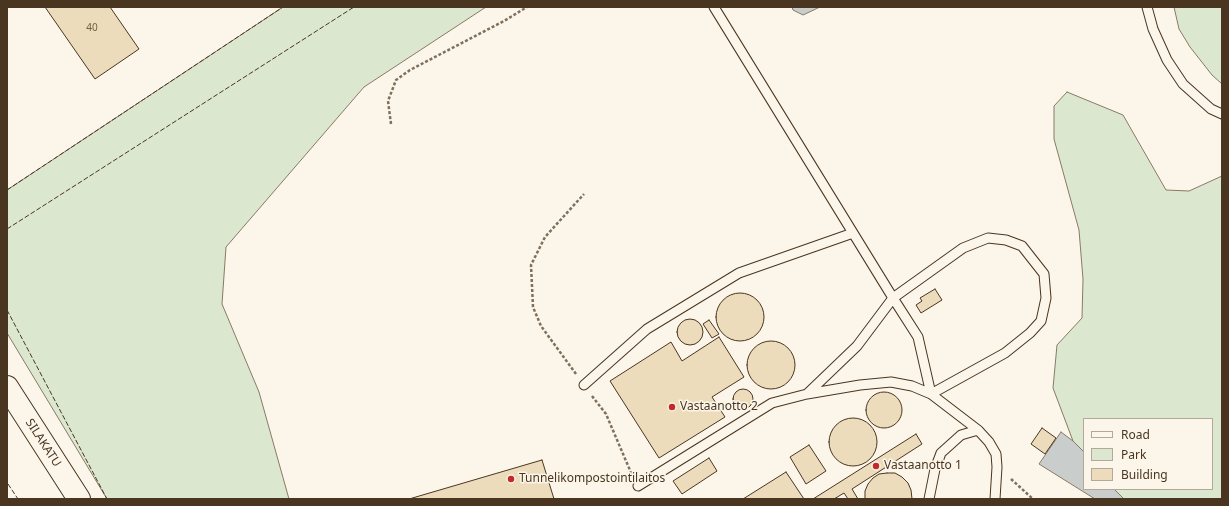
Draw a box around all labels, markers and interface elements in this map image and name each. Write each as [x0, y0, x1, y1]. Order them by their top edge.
house number: 40 [86, 22, 98, 34]
place label: Vastaanotto 2 [680, 400, 758, 414]
marker: Vastaanotto 2 [667, 402, 677, 412]
street label: SILAKATU [22, 416, 64, 470]
legend [1083, 418, 1213, 490]
text: Road [1121, 426, 1150, 443]
text: Park [1121, 446, 1146, 463]
place label: Vastaanotto 1 [884, 459, 962, 473]
marker: Vastaanotto 1 [871, 461, 881, 471]
text: Building [1121, 466, 1168, 483]
place label: Tunnelikompostointilaitos [519, 472, 665, 486]
marker: Tunnelikompostointilaitos [506, 474, 516, 484]

